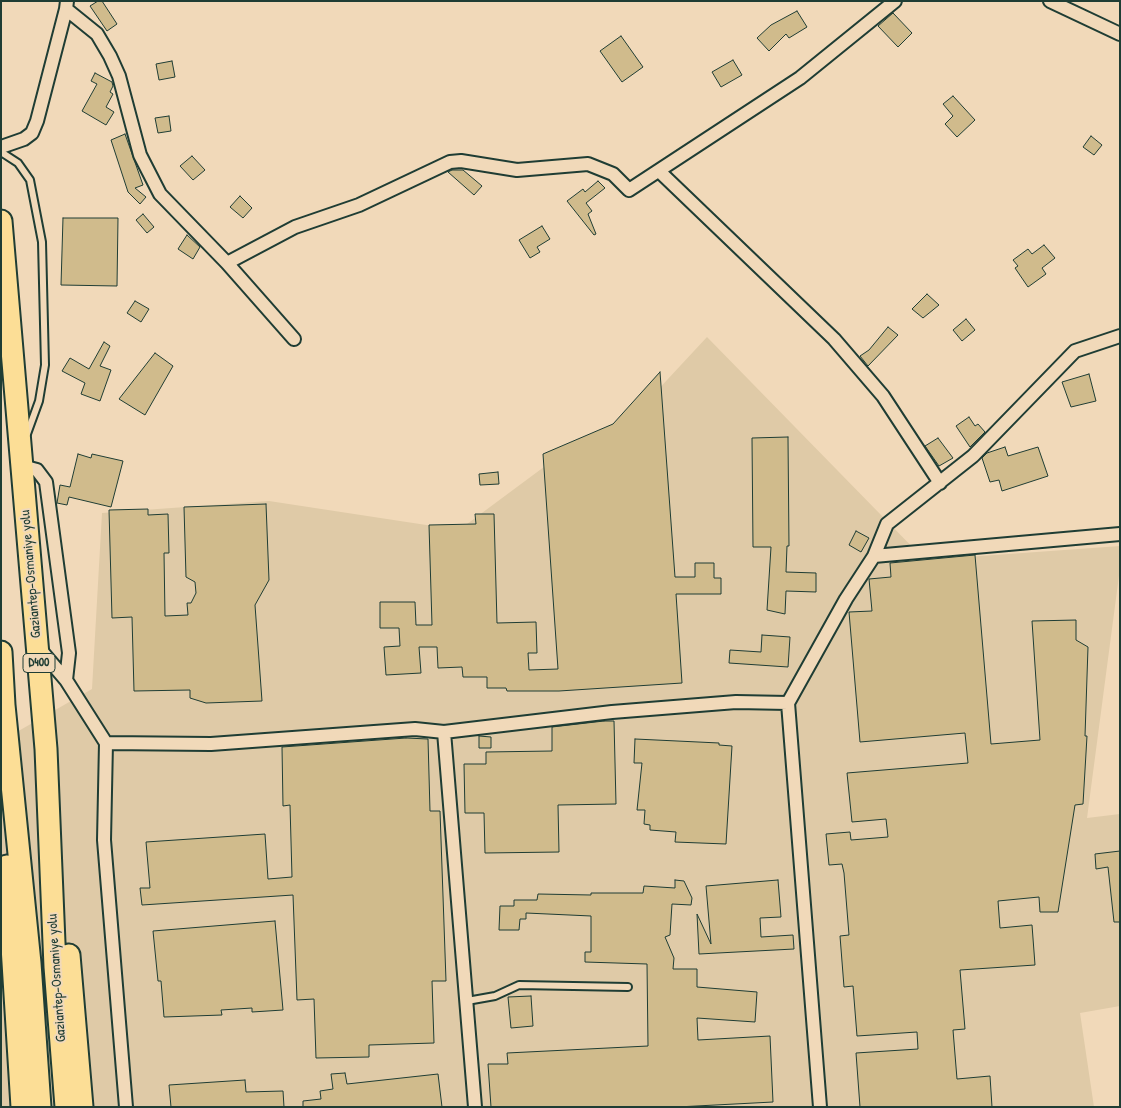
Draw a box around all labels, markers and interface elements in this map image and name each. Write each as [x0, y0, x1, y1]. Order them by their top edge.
street label: Gaziantep-Osmaniye yolu [17, 509, 45, 639]
road number: D400 [23, 654, 55, 672]
street label: Gaziantep-Osmaniye yolu [44, 913, 70, 1043]

